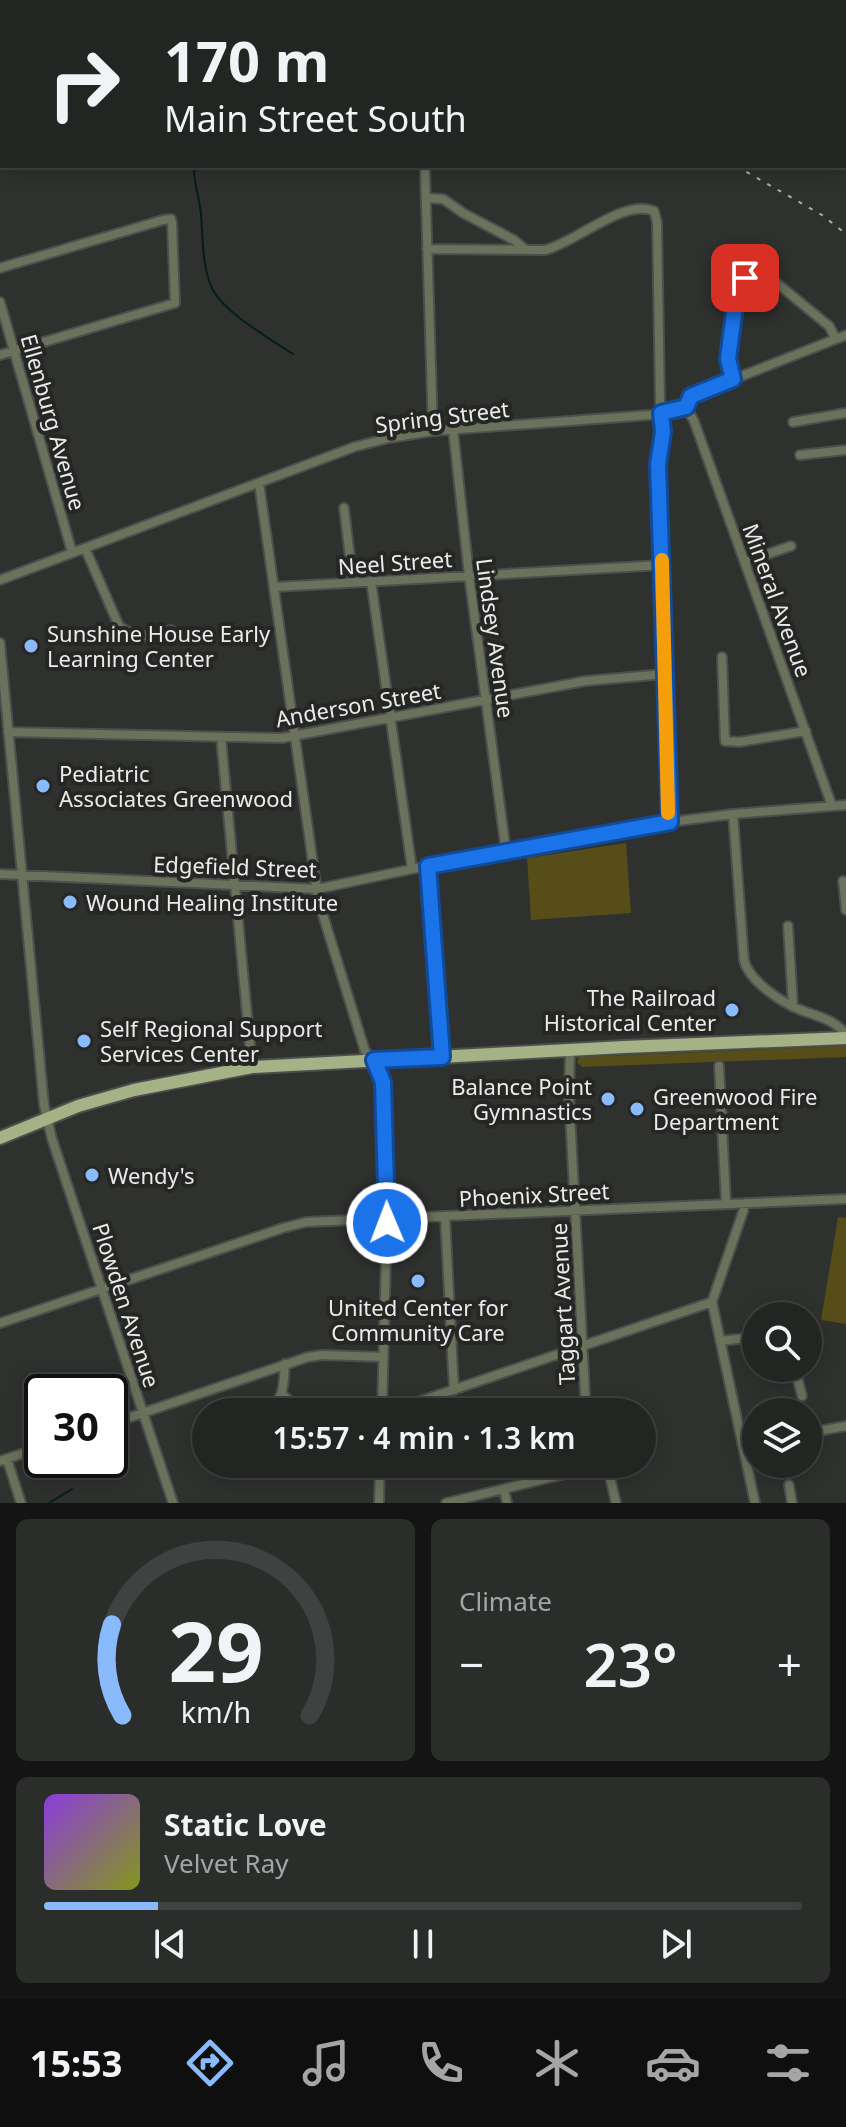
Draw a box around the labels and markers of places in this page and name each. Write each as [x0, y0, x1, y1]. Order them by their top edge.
pin [711, 244, 779, 312]
place label: Sunshine House Early Learning Center [47, 618, 271, 673]
marker: Sunshine House Early Learning Center [22, 637, 40, 655]
place label: Pediatric Associates Greenwood [59, 758, 293, 813]
marker: Pediatric Associates Greenwood [34, 777, 52, 795]
place label: Wound Healing Institute [86, 887, 338, 917]
marker: Wound Healing Institute [61, 893, 79, 911]
place label: The Railroad Historical Center [544, 982, 716, 1037]
marker: The Railroad Historical Center [723, 1001, 741, 1019]
place label: Self Regional Support Services Center [100, 1013, 323, 1068]
marker: Self Regional Support Services Center [75, 1032, 93, 1050]
place label: Balance Point Gymnastics [451, 1071, 592, 1126]
place label: Greenwood Fire Department [653, 1081, 817, 1136]
marker: Balance Point Gymnastics [599, 1090, 617, 1108]
marker: Greenwood Fire Department [628, 1100, 646, 1118]
place label: Wendy's [108, 1160, 194, 1190]
marker: Wendy's [83, 1166, 101, 1184]
marker: United Center for Community Care [409, 1272, 427, 1290]
place label: United Center for Community Care [328, 1292, 508, 1347]

